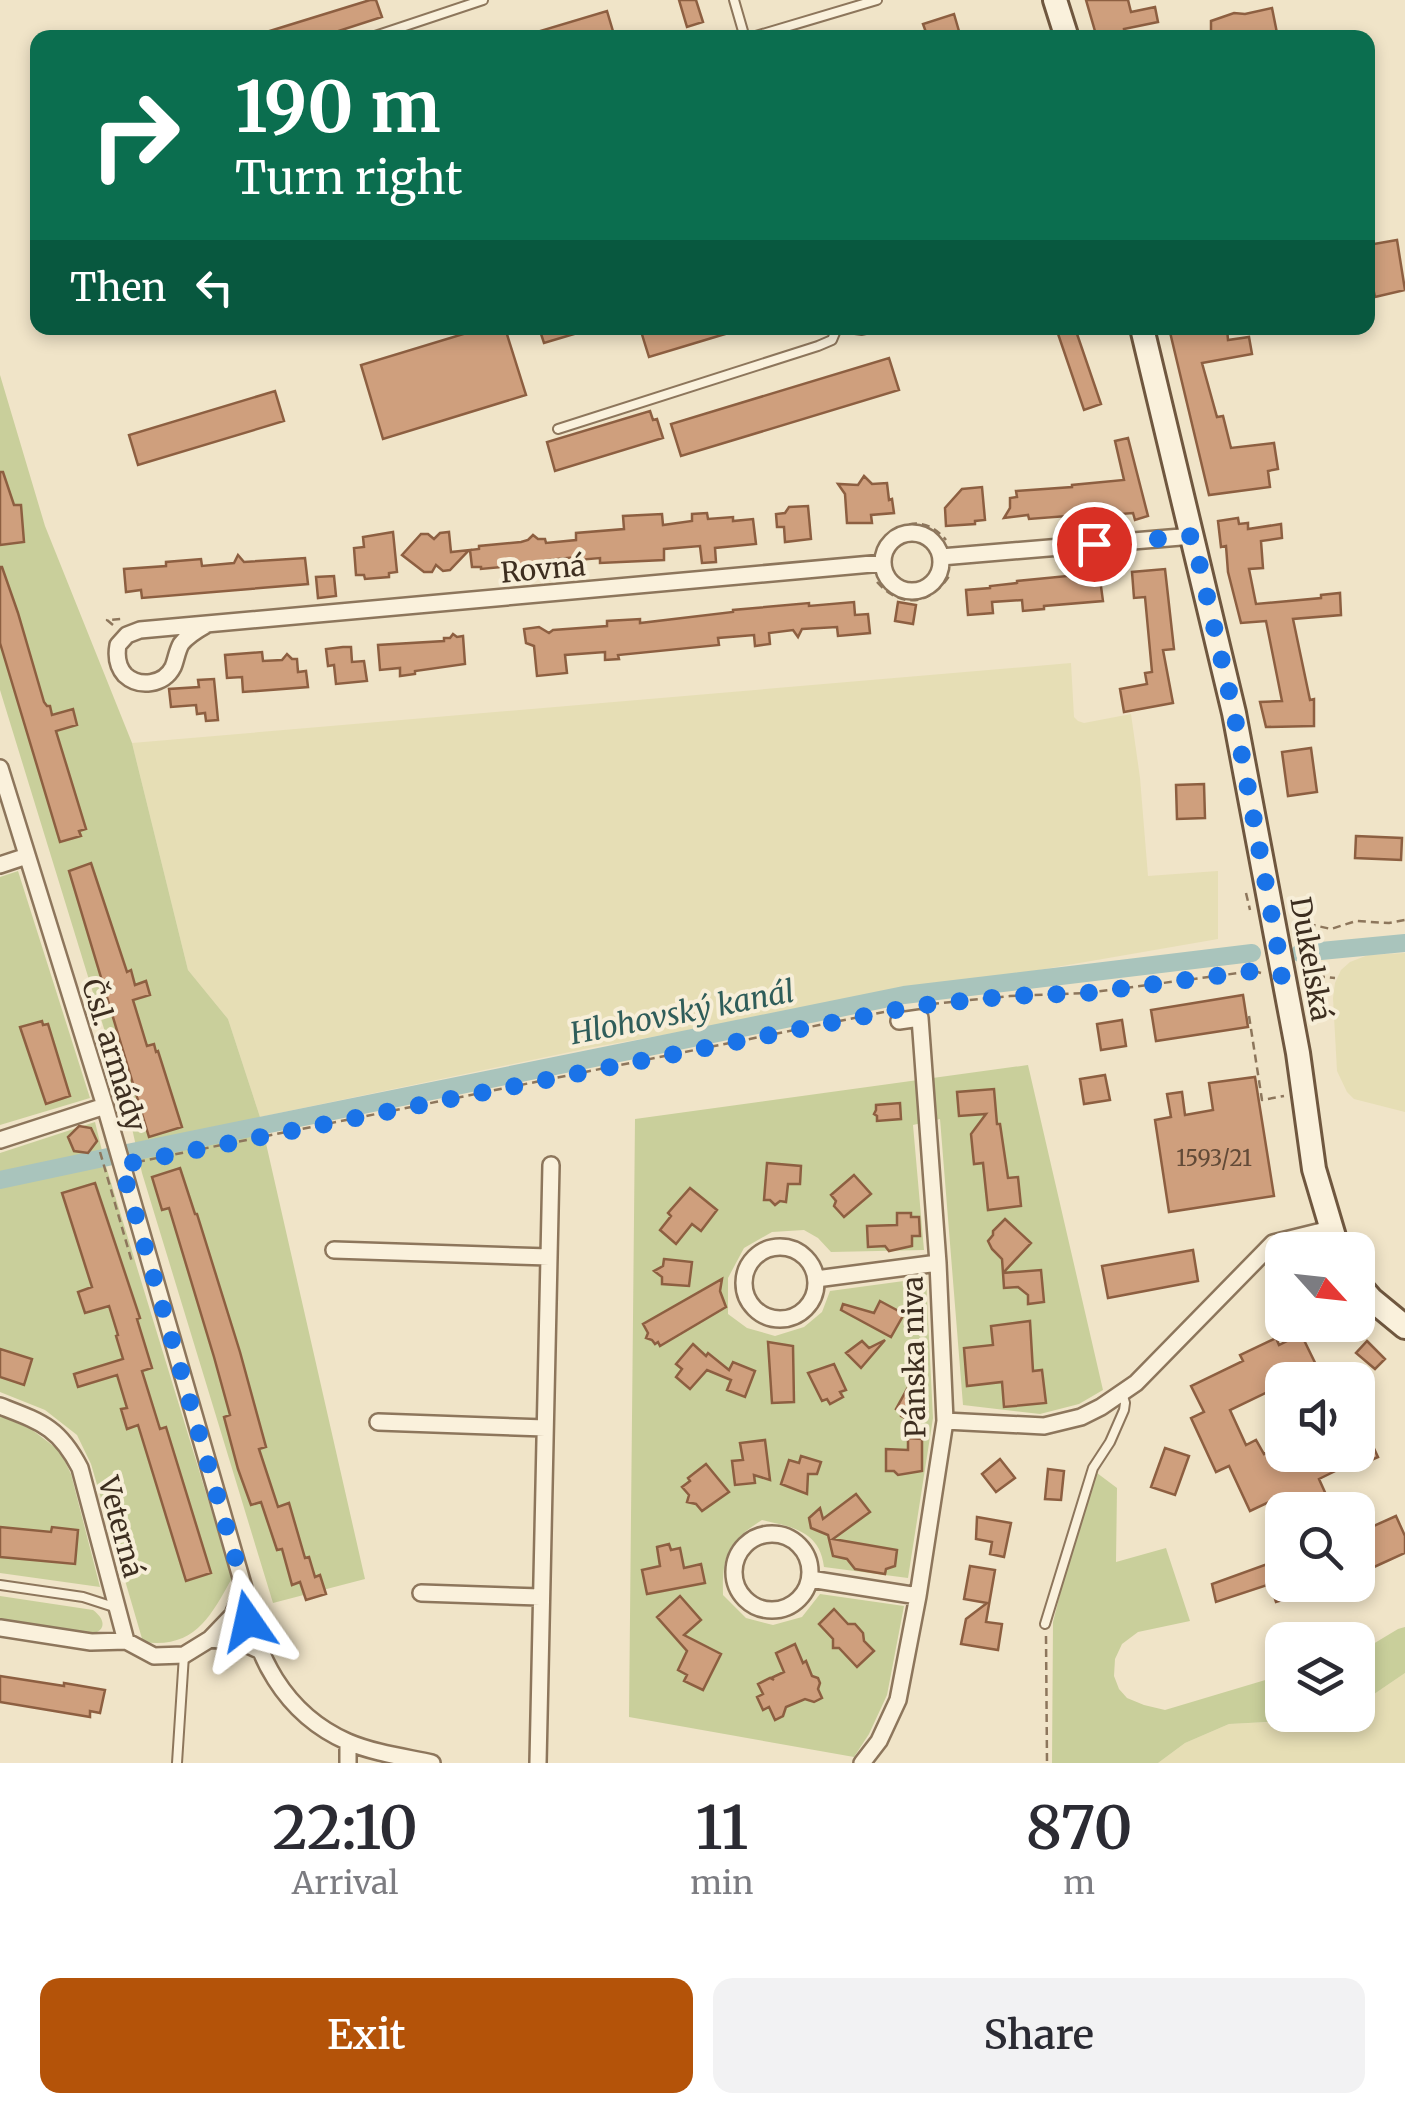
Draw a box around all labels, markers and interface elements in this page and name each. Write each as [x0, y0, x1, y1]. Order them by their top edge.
text: 190 m [235, 63, 441, 151]
icon: right [70, 70, 200, 200]
text: Turn right [235, 150, 463, 206]
icon: left [187, 260, 242, 315]
text: Then [70, 264, 167, 311]
pin [1052, 502, 1137, 587]
icon: arrive [1067, 517, 1122, 572]
street label: Rovná [499, 547, 587, 591]
street label: Dukelská [1282, 894, 1340, 1024]
water label: Hlohovský kanál [566, 972, 797, 1053]
street label: Čsl. armády [74, 975, 154, 1136]
house number: 1593/21 [1176, 1144, 1252, 1172]
north arrow [1265, 1232, 1375, 1342]
map controls [1265, 1232, 1375, 1732]
street label: Pánska niva [895, 1276, 933, 1438]
button: sound [1265, 1362, 1375, 1472]
street label: Veterná [90, 1472, 152, 1581]
button: search [1265, 1492, 1375, 1602]
position arrow [196, 1569, 300, 1673]
button: layers [1265, 1622, 1375, 1732]
text: 22:10 [272, 1790, 418, 1865]
text: 11 [695, 1790, 748, 1865]
text: 870 [1026, 1790, 1133, 1865]
text: Arrival [292, 1863, 399, 1903]
text: min [690, 1863, 754, 1903]
text: m [1063, 1863, 1095, 1903]
button: Exit [40, 1978, 693, 2093]
button: Share [713, 1978, 1365, 2093]

